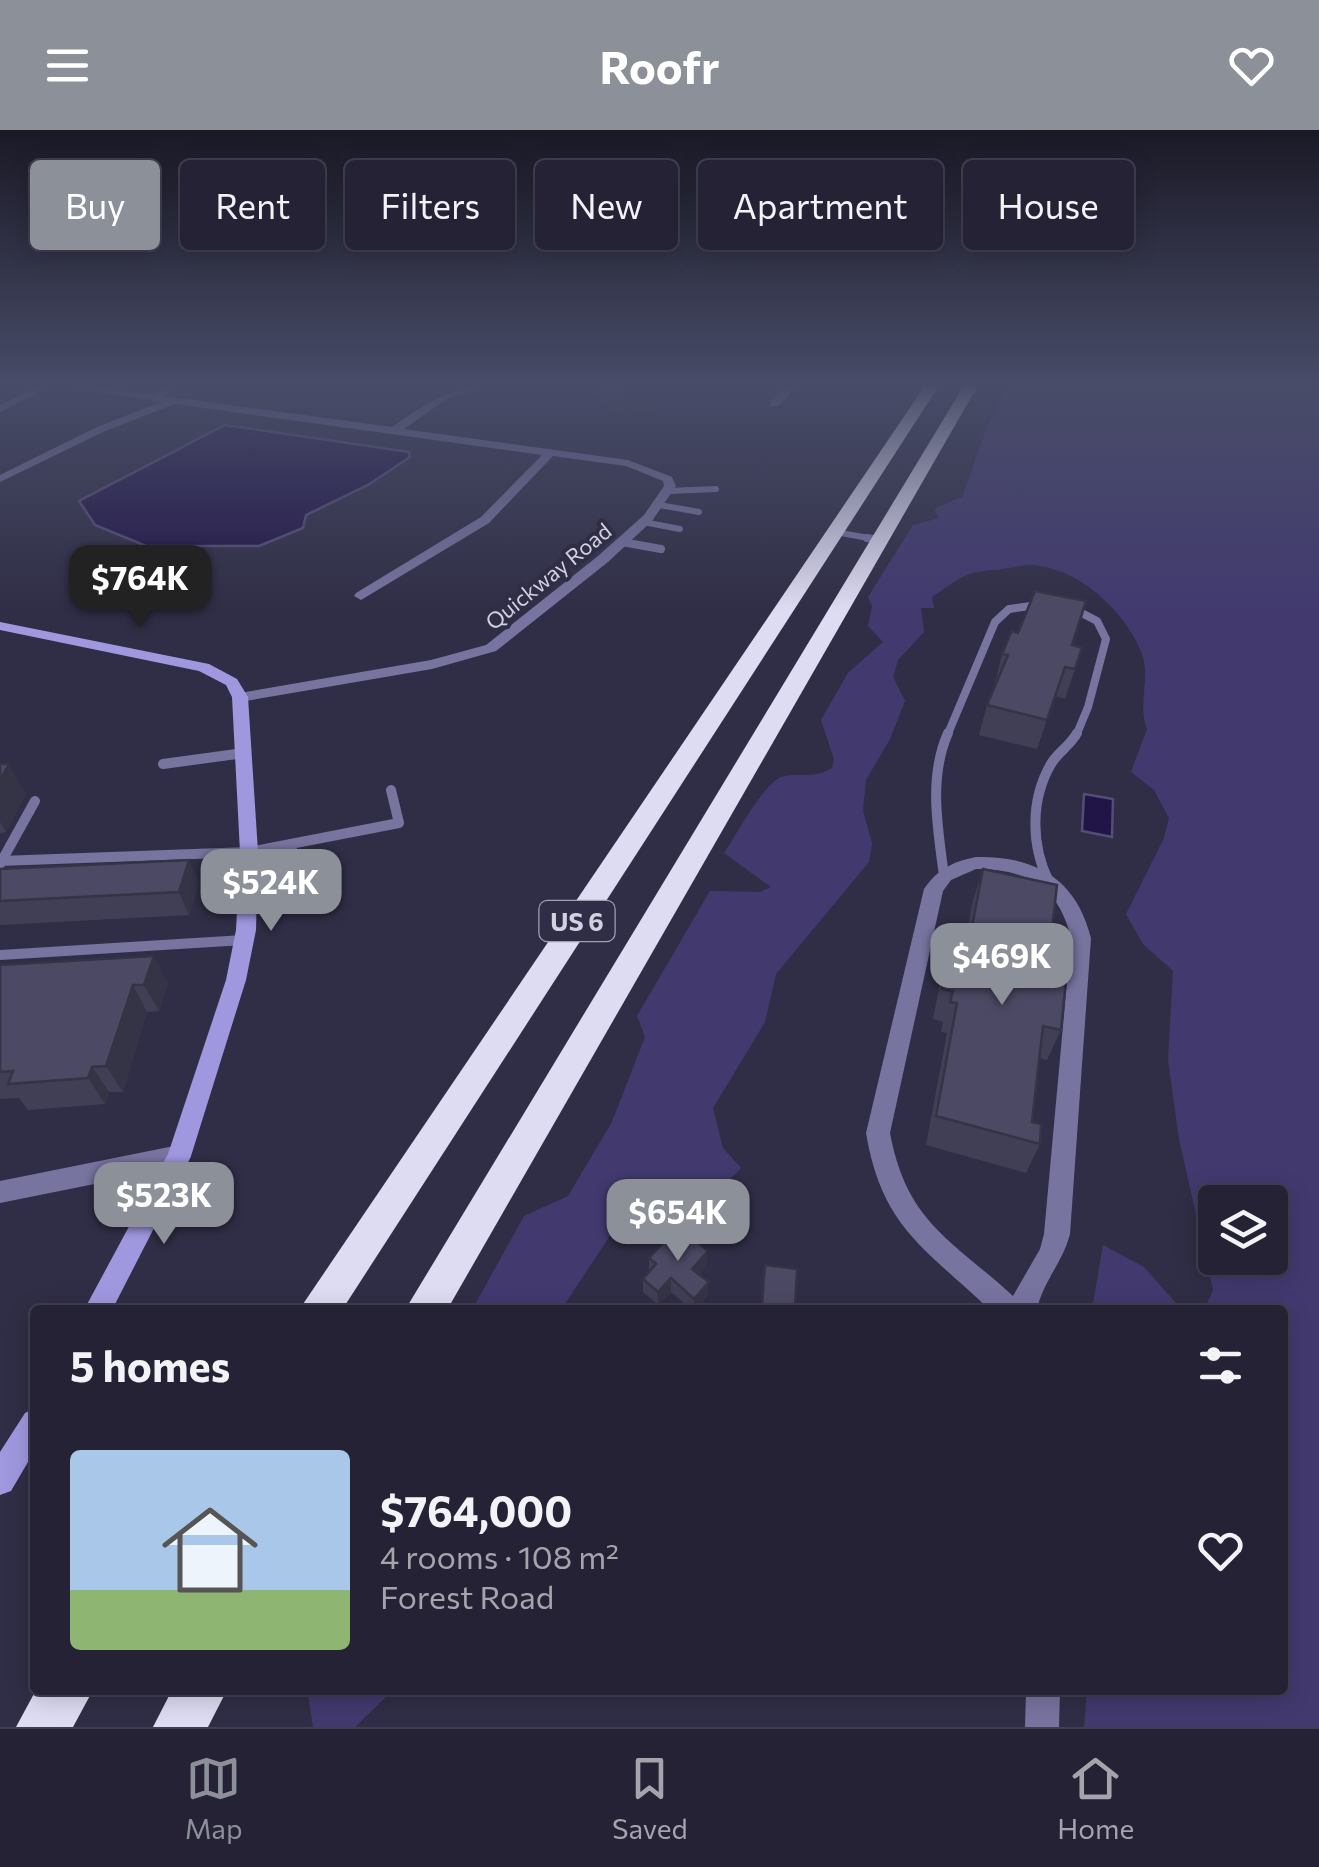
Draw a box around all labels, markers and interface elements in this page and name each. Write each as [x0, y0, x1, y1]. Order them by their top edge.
icon: menu [40, 38, 95, 93]
text: Roofr [599, 38, 720, 93]
icon: heart [1224, 38, 1279, 93]
chip: Buy [30, 160, 160, 250]
chip: Rent [180, 160, 325, 250]
chip: Filters [345, 160, 515, 250]
chip: New [535, 160, 678, 250]
chip: Apartment [698, 160, 943, 250]
chip: House [963, 160, 1134, 250]
street label: Quickway Road [480, 517, 616, 635]
pin: $764K [70, 545, 210, 630]
text: $764K [91, 557, 189, 597]
pin: $524K [201, 849, 341, 934]
text: $524K [223, 861, 319, 901]
road number: US 6 [540, 901, 614, 941]
pin: $469K [932, 923, 1072, 1008]
text: $469K [952, 935, 1052, 975]
pin: $523K [94, 1162, 234, 1247]
text: $523K [116, 1174, 212, 1214]
pin: $654K [608, 1179, 748, 1264]
map controls [1198, 1185, 1288, 1275]
button: layers [1198, 1185, 1288, 1275]
text: $654K [629, 1191, 727, 1231]
icon: filters [1193, 1338, 1248, 1393]
text: 5 homes [70, 1339, 230, 1391]
text: $764,000 [380, 1484, 572, 1536]
icon: home [150, 1490, 270, 1610]
icon: heart [1193, 1523, 1248, 1578]
text: 4 rooms · 108 m² [380, 1536, 619, 1576]
text: Forest Road [380, 1576, 554, 1616]
tab: Map [185, 1751, 243, 1845]
tab: Saved [612, 1751, 688, 1845]
tab: Home [1057, 1751, 1134, 1845]

